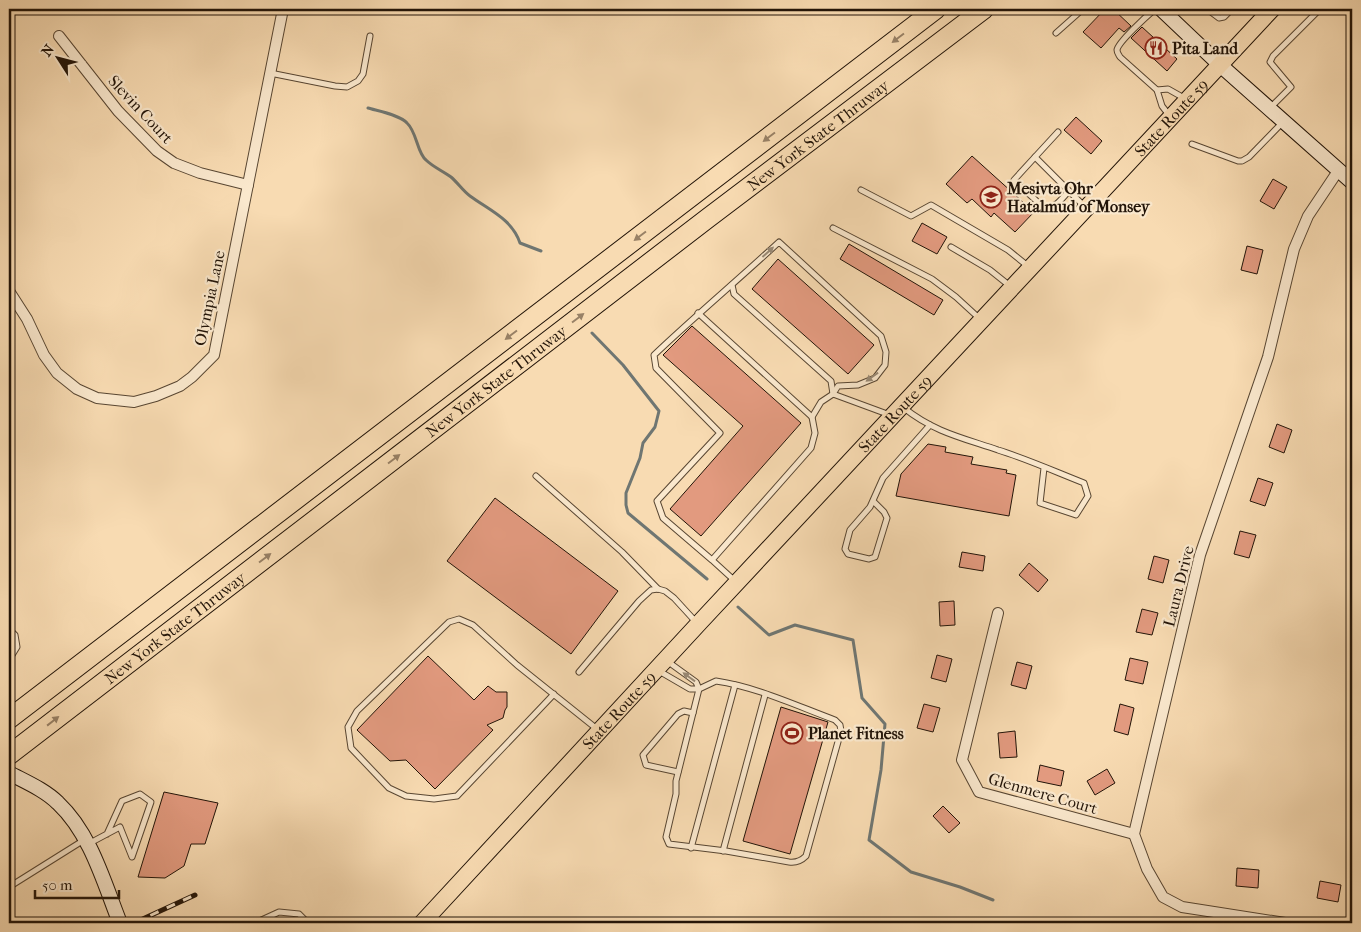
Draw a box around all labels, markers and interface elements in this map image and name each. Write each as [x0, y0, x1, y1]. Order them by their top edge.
north arrow [32, 32, 82, 82]
one-way arrow [892, 33, 905, 44]
restaurant icon: Pita Land [1144, 36, 1168, 60]
place label: Pita Land [1172, 39, 1239, 58]
text: N [38, 41, 58, 60]
street label: Slevin Court [104, 71, 177, 148]
street label: New York State Thruway [743, 75, 893, 195]
street label: State Route 59 [1130, 75, 1212, 160]
one-way arrow [763, 132, 776, 143]
place label: Mesivta Ohr Hatalmud of Monsey [1006, 179, 1151, 217]
school or university icon: Mesivta Ohr Hatalmud of Monsey [979, 185, 1003, 209]
one-way arrow [633, 231, 647, 241]
one-way arrow [761, 246, 773, 258]
street label: Olympia Lane [190, 249, 229, 347]
one-way arrow [571, 313, 585, 323]
street label: New York State Thruway [422, 321, 571, 441]
one-way arrow [505, 329, 518, 340]
street label: State Route 59 [854, 371, 936, 457]
one-way arrow [866, 372, 879, 382]
one-way arrow [387, 454, 400, 465]
street label: Laura Drive [1159, 544, 1198, 629]
one-way arrow [258, 553, 271, 563]
street label: New York State Thruway [101, 568, 250, 688]
street label: State Route 59 [579, 667, 660, 753]
one-way arrow [682, 672, 696, 682]
one-way arrow [46, 716, 59, 727]
sports icon: Planet Fitness [780, 721, 804, 745]
place label: Planet Fitness [808, 724, 904, 743]
street label: Glenmere Court [986, 769, 1100, 818]
scale bar [35, 867, 119, 899]
text: 50 m [42, 876, 73, 894]

